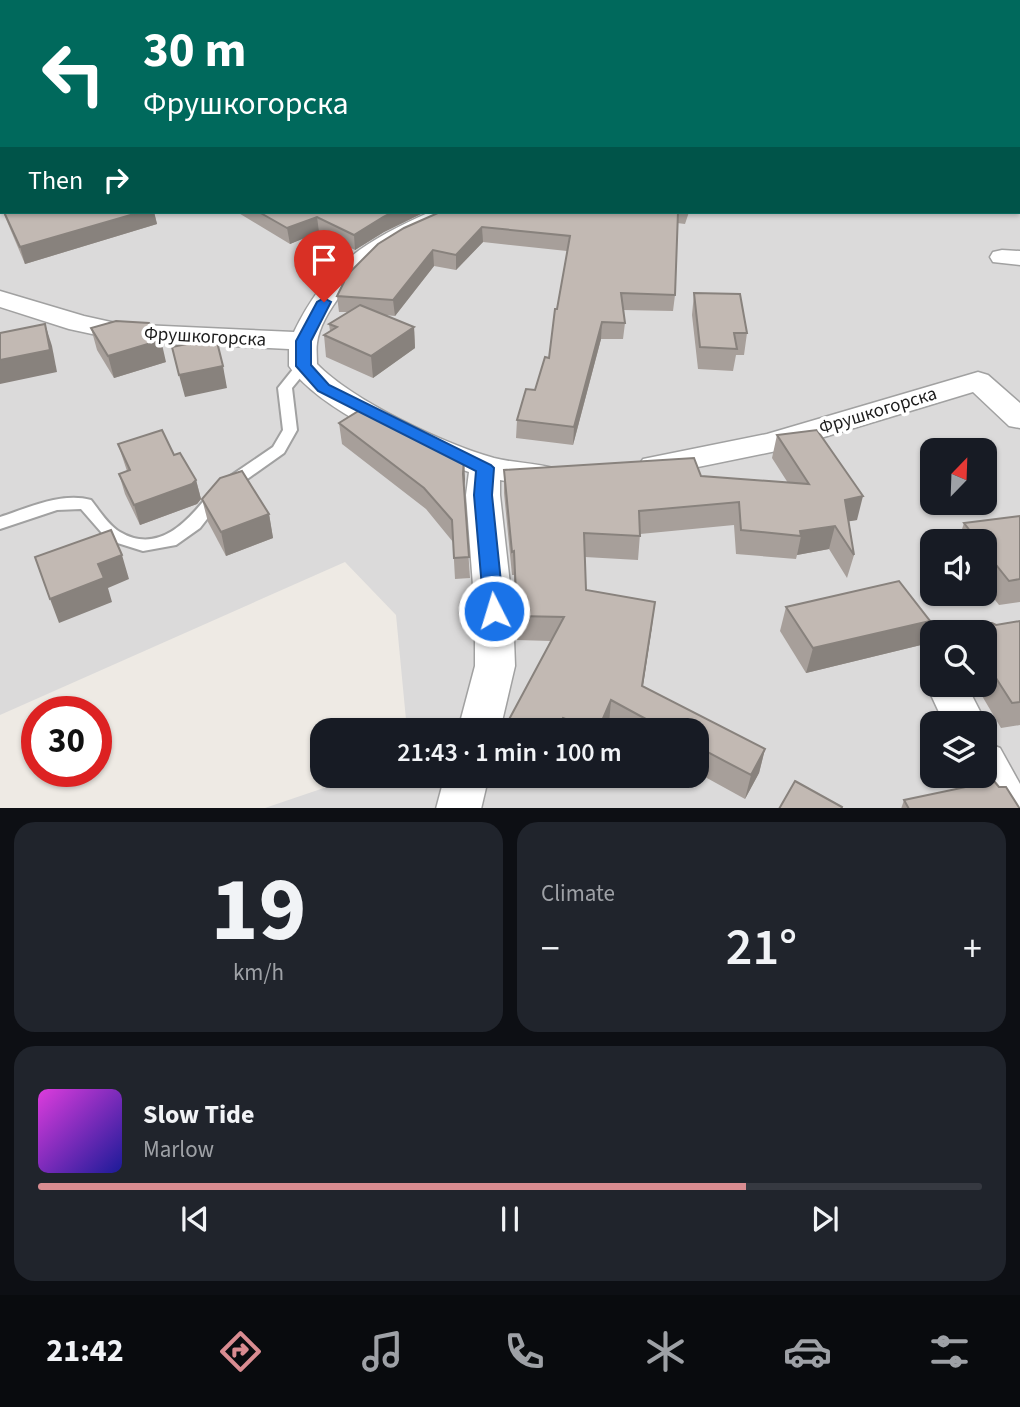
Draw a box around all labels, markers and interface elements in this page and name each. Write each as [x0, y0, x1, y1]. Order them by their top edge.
text: 30 m [143, 16, 247, 86]
icon: left [28, 28, 119, 119]
text: Фрушкогорска [143, 81, 349, 127]
icon: right [97, 161, 135, 199]
text: Then [28, 162, 83, 199]
pin [294, 230, 354, 302]
icon: arrive [305, 241, 343, 279]
street label: Фрушкогорска [143, 320, 267, 354]
street label: Фрушкогорска [816, 380, 940, 442]
north arrow [920, 438, 998, 514]
map controls [920, 438, 997, 788]
button: sound [920, 529, 997, 606]
position arrow [457, 574, 531, 648]
button: search [920, 620, 997, 697]
speed limit sign: 30 [21, 696, 112, 787]
button: layers [920, 711, 997, 788]
text: 21:43 · 1 min · 100 m [397, 734, 622, 771]
text: 19 [210, 846, 307, 975]
text: Climate [541, 877, 615, 910]
text: 21° [726, 911, 797, 985]
text: − [541, 922, 560, 976]
text: + [963, 922, 982, 976]
text: km/h [233, 956, 284, 989]
text: Slow Tide [143, 1096, 254, 1133]
text: Marlow [143, 1133, 214, 1166]
icon: previous [176, 1200, 214, 1238]
icon: pause [491, 1200, 529, 1238]
icon: next [806, 1200, 844, 1238]
icon: directions [216, 1327, 265, 1376]
icon: music [358, 1327, 407, 1376]
icon: phone [500, 1327, 549, 1376]
icon: climate [641, 1327, 690, 1376]
icon: car [783, 1327, 832, 1376]
icon: filters [925, 1327, 974, 1376]
text: 21:42 [46, 1328, 124, 1374]

